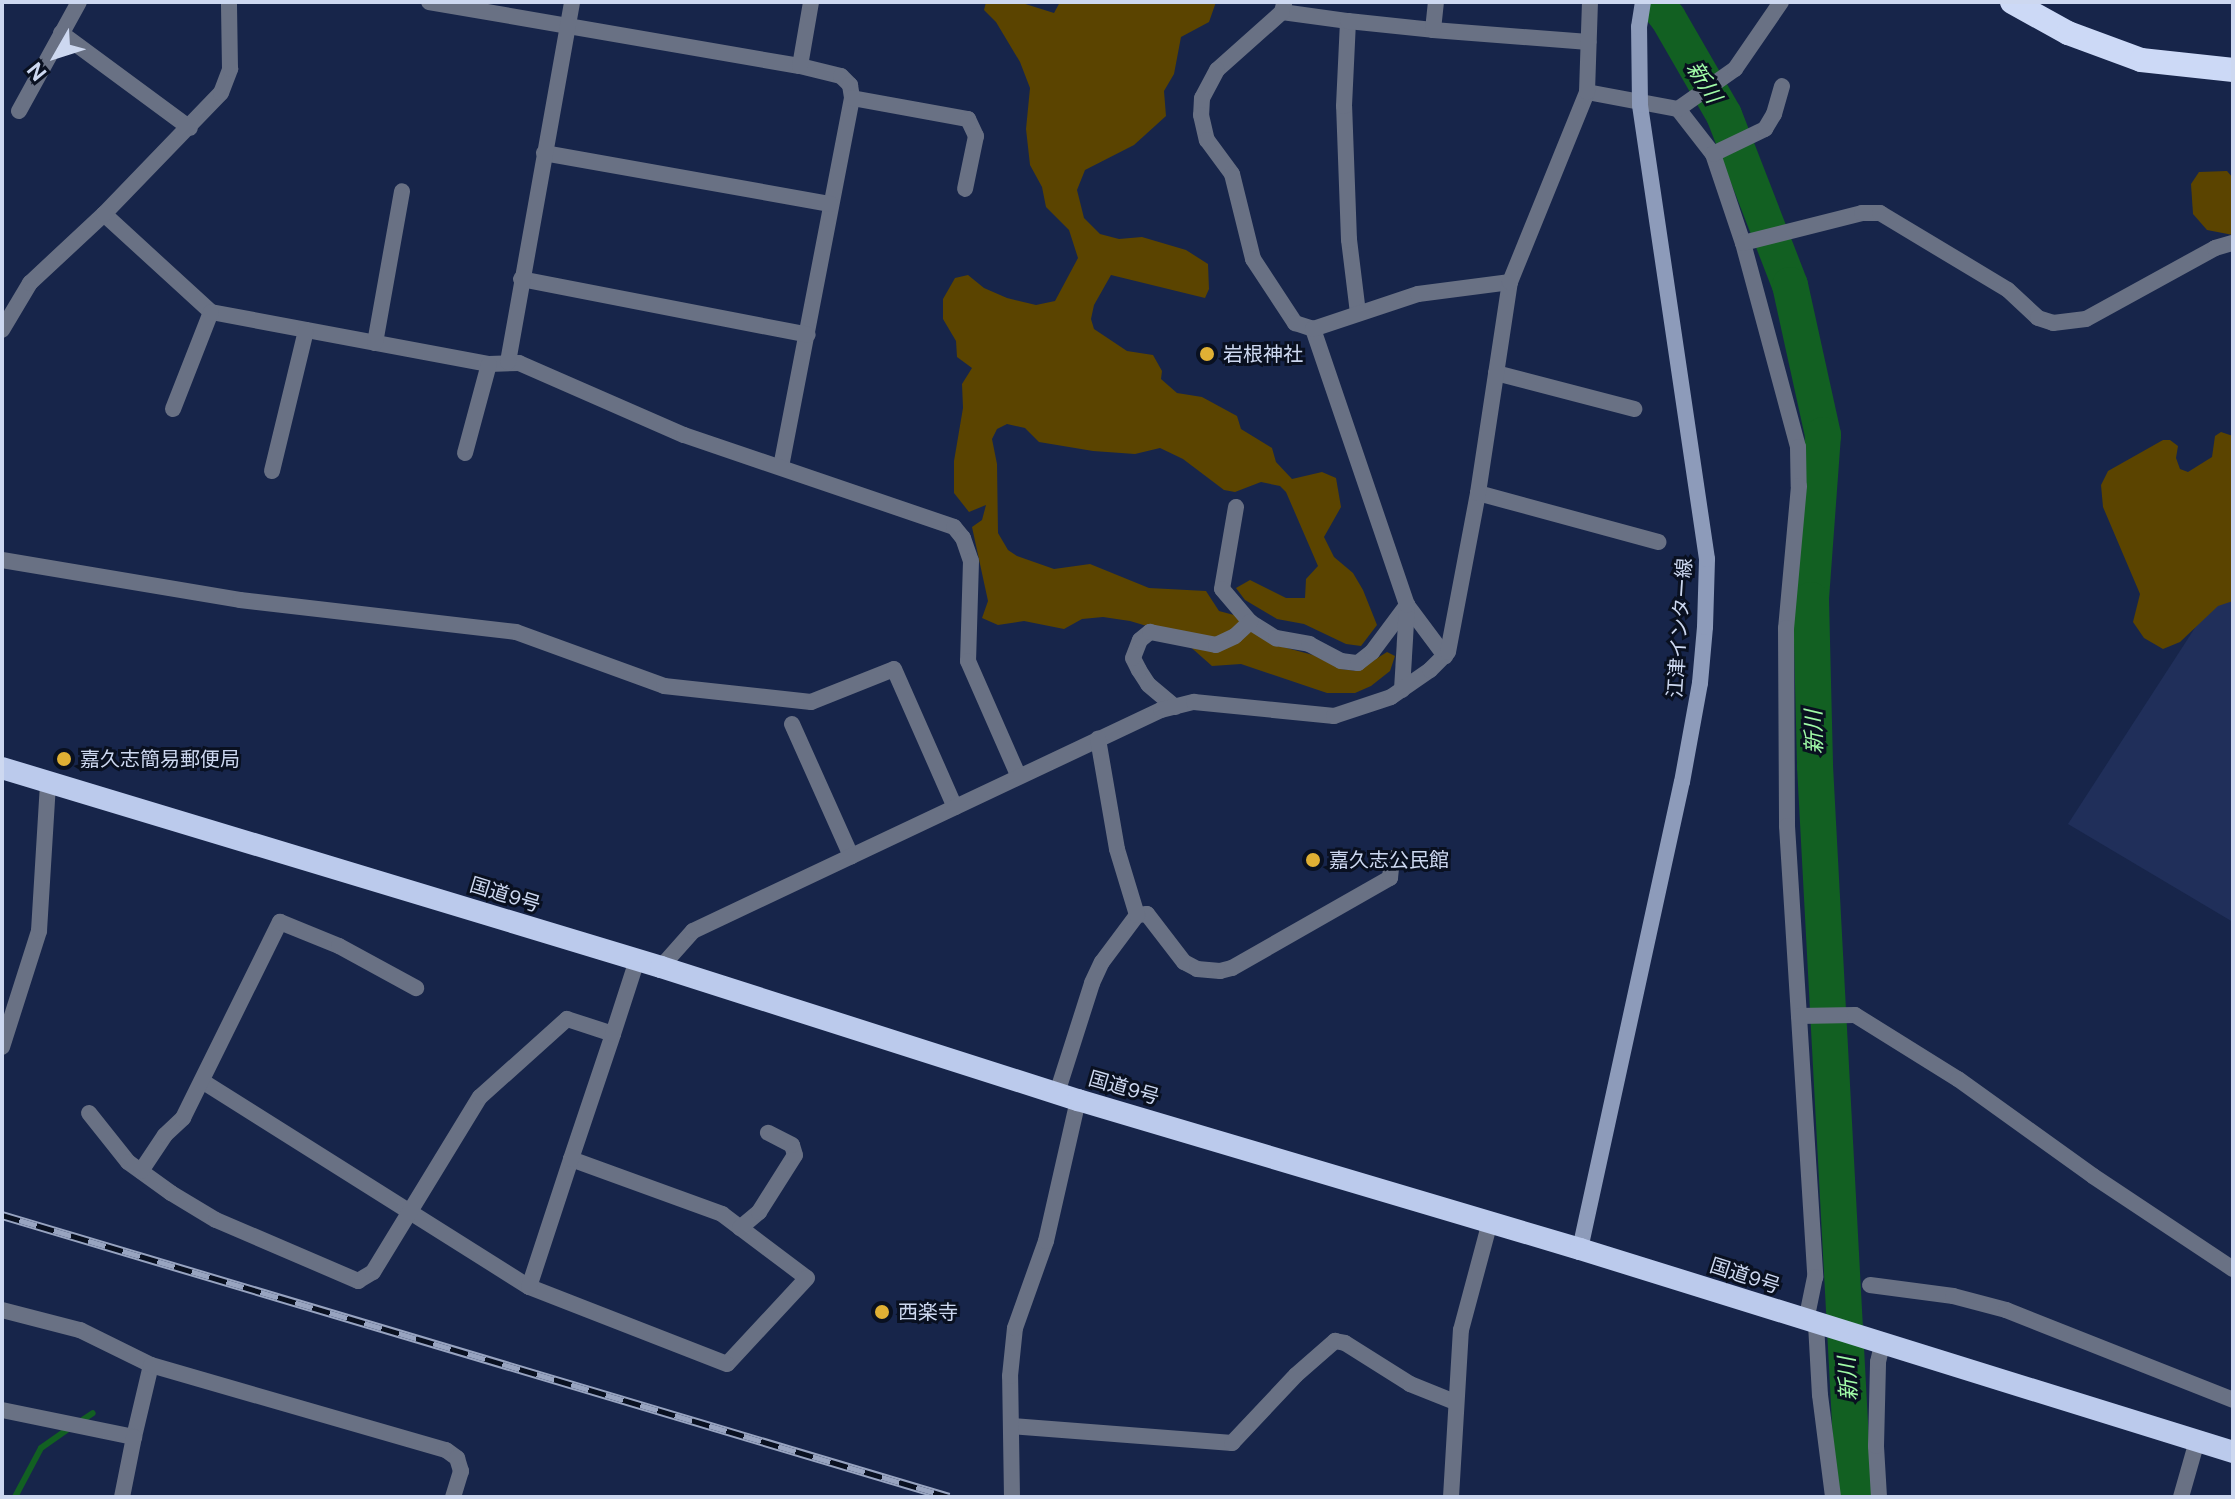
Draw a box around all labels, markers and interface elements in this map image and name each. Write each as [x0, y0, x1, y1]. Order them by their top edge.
north arrow [16, 16, 96, 96]
text: N [21, 56, 53, 87]
water label: 新川 [1681, 56, 1727, 108]
place label: 岩根神社 [1223, 342, 1303, 366]
marker: 岩根神社 [1198, 345, 1216, 363]
street label: 江津インター線 [1663, 557, 1697, 699]
water label: 新川 [1800, 710, 1828, 754]
place label: 嘉久志簡易郵便局 [80, 747, 240, 771]
marker: 嘉久志簡易郵便局 [55, 750, 73, 768]
place label: 嘉久志公民館 [1329, 848, 1449, 872]
marker: 嘉久志公民館 [1304, 851, 1322, 869]
street label: 国道9号 [467, 873, 543, 917]
street label: 国道9号 [1086, 1066, 1162, 1110]
street label: 国道9号 [1707, 1253, 1783, 1299]
place label: 西楽寺 [898, 1300, 958, 1324]
marker: 西楽寺 [873, 1303, 891, 1321]
water label: 新川 [1834, 1356, 1862, 1402]

